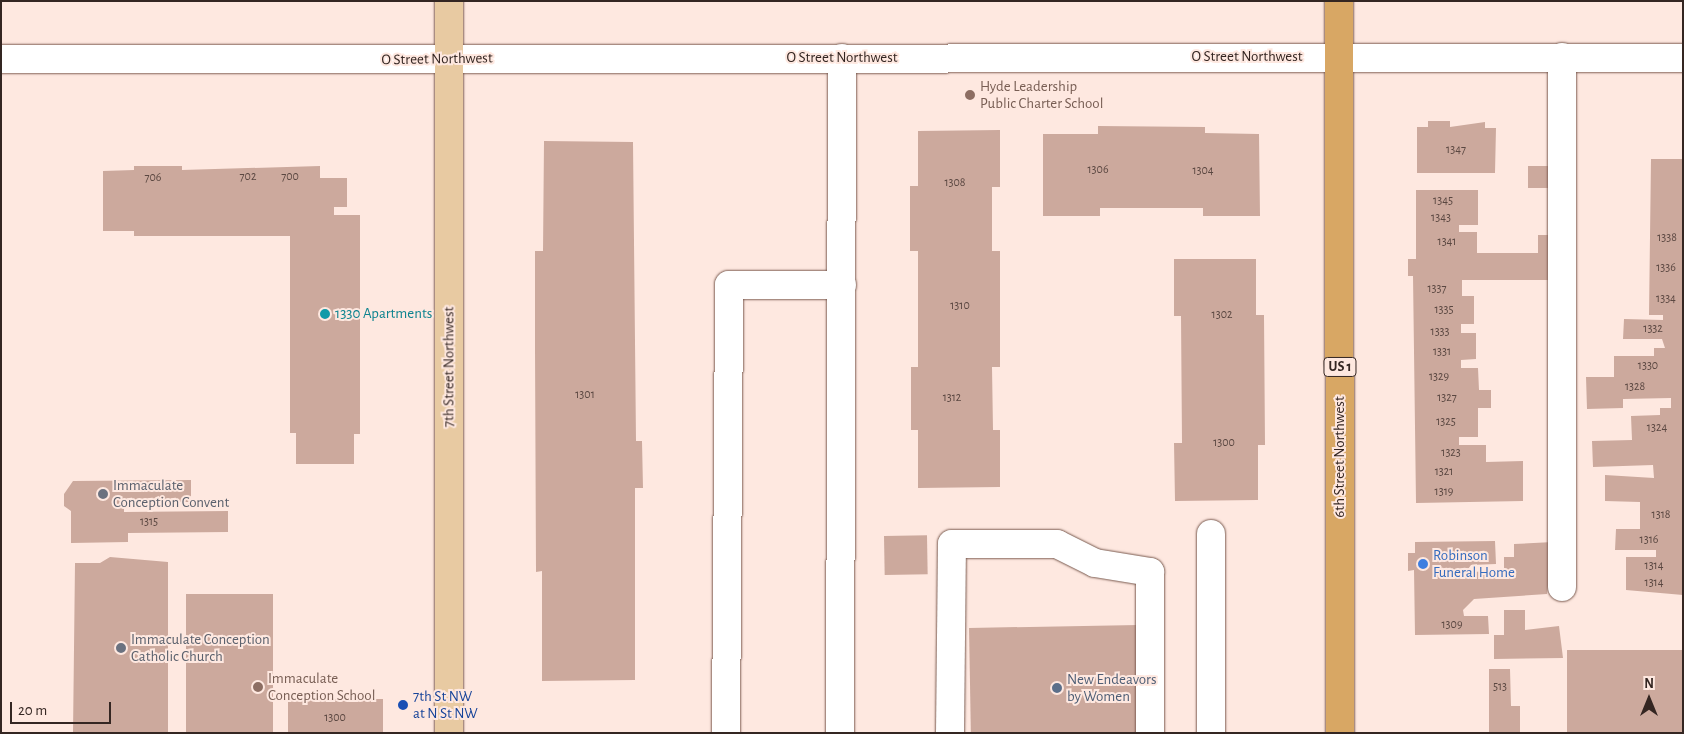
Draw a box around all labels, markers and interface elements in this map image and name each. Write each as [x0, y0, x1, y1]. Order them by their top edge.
street label: O Street Northwest [1191, 48, 1303, 66]
street label: O Street Northwest [381, 49, 493, 69]
street label: O Street Northwest [786, 49, 898, 67]
place label: Hyde Leadership Public Charter School [980, 77, 1103, 112]
marker: Hyde Leadership Public Charter School [964, 89, 976, 101]
house number: 1347 [1446, 143, 1466, 157]
house number: 1306 [1087, 163, 1109, 177]
house number: 1304 [1192, 164, 1214, 178]
house number: 702 [240, 170, 256, 184]
house number: 700 [281, 170, 299, 184]
house number: 706 [145, 171, 161, 185]
house number: 1308 [944, 176, 966, 190]
house number: 1345 [1433, 194, 1453, 208]
house number: 1343 [1431, 211, 1451, 225]
house number: 1338 [1657, 231, 1677, 245]
house number: 1341 [1438, 235, 1456, 249]
house number: 1336 [1656, 261, 1676, 275]
house number: 1337 [1427, 282, 1447, 296]
house number: 1334 [1656, 292, 1676, 306]
house number: 1310 [950, 299, 970, 313]
house number: 1335 [1434, 303, 1454, 317]
place label: 1330 Apartments [335, 305, 432, 323]
street label: 7th Street Northwest [440, 307, 458, 427]
marker: 1330 Apartments [319, 308, 331, 320]
house number: 1302 [1212, 308, 1232, 322]
house number: 1332 [1643, 322, 1663, 336]
house number: 1333 [1431, 325, 1449, 339]
house number: 1331 [1433, 345, 1451, 359]
road number: US 1 [1322, 356, 1358, 378]
house number: 1330 [1638, 359, 1658, 373]
house number: 1329 [1429, 370, 1449, 384]
house number: 1328 [1625, 380, 1645, 394]
house number: 1301 [575, 388, 595, 402]
house number: 1312 [943, 391, 961, 405]
house number: 1327 [1437, 391, 1457, 405]
street label: 6th Street Northwest [1331, 396, 1349, 518]
house number: 1325 [1436, 415, 1456, 429]
house number: 1324 [1647, 421, 1667, 435]
house number: 1300 [1213, 436, 1235, 450]
house number: 1323 [1441, 446, 1461, 460]
house number: 1321 [1435, 465, 1453, 479]
place label: Immaculate Conception Convent [113, 476, 229, 511]
house number: 1319 [1435, 485, 1453, 499]
marker: Immaculate Conception Convent [97, 488, 109, 500]
house number: 1318 [1652, 508, 1670, 522]
house number: 1315 [140, 515, 158, 529]
house number: 1316 [1640, 533, 1658, 547]
place label: Robinson Funeral Home [1433, 546, 1515, 581]
marker: Robinson Funeral Home [1417, 558, 1429, 570]
house number: 1314 [1645, 559, 1663, 573]
house number: 1314 [1645, 576, 1663, 590]
house number: 1309 [1441, 618, 1463, 632]
place label: Immaculate Conception Catholic Church [131, 630, 270, 665]
marker: Immaculate Conception Catholic Church [115, 642, 127, 654]
place label: Immaculate Conception School [268, 669, 375, 704]
place label: New Endeavors by Women [1067, 670, 1156, 705]
north arrow [1624, 674, 1674, 724]
text: N [1644, 677, 1654, 691]
house number: 513 [1493, 680, 1507, 694]
marker: Immaculate Conception School [252, 681, 264, 693]
marker: New Endeavors by Women [1051, 682, 1063, 694]
place label: 7th St NW at N St NW [413, 687, 478, 722]
scale bar [12, 692, 114, 724]
marker: 7th St NW at N St NW [397, 699, 409, 711]
text: 20 m [18, 703, 47, 718]
house number: 1300 [324, 711, 346, 725]

